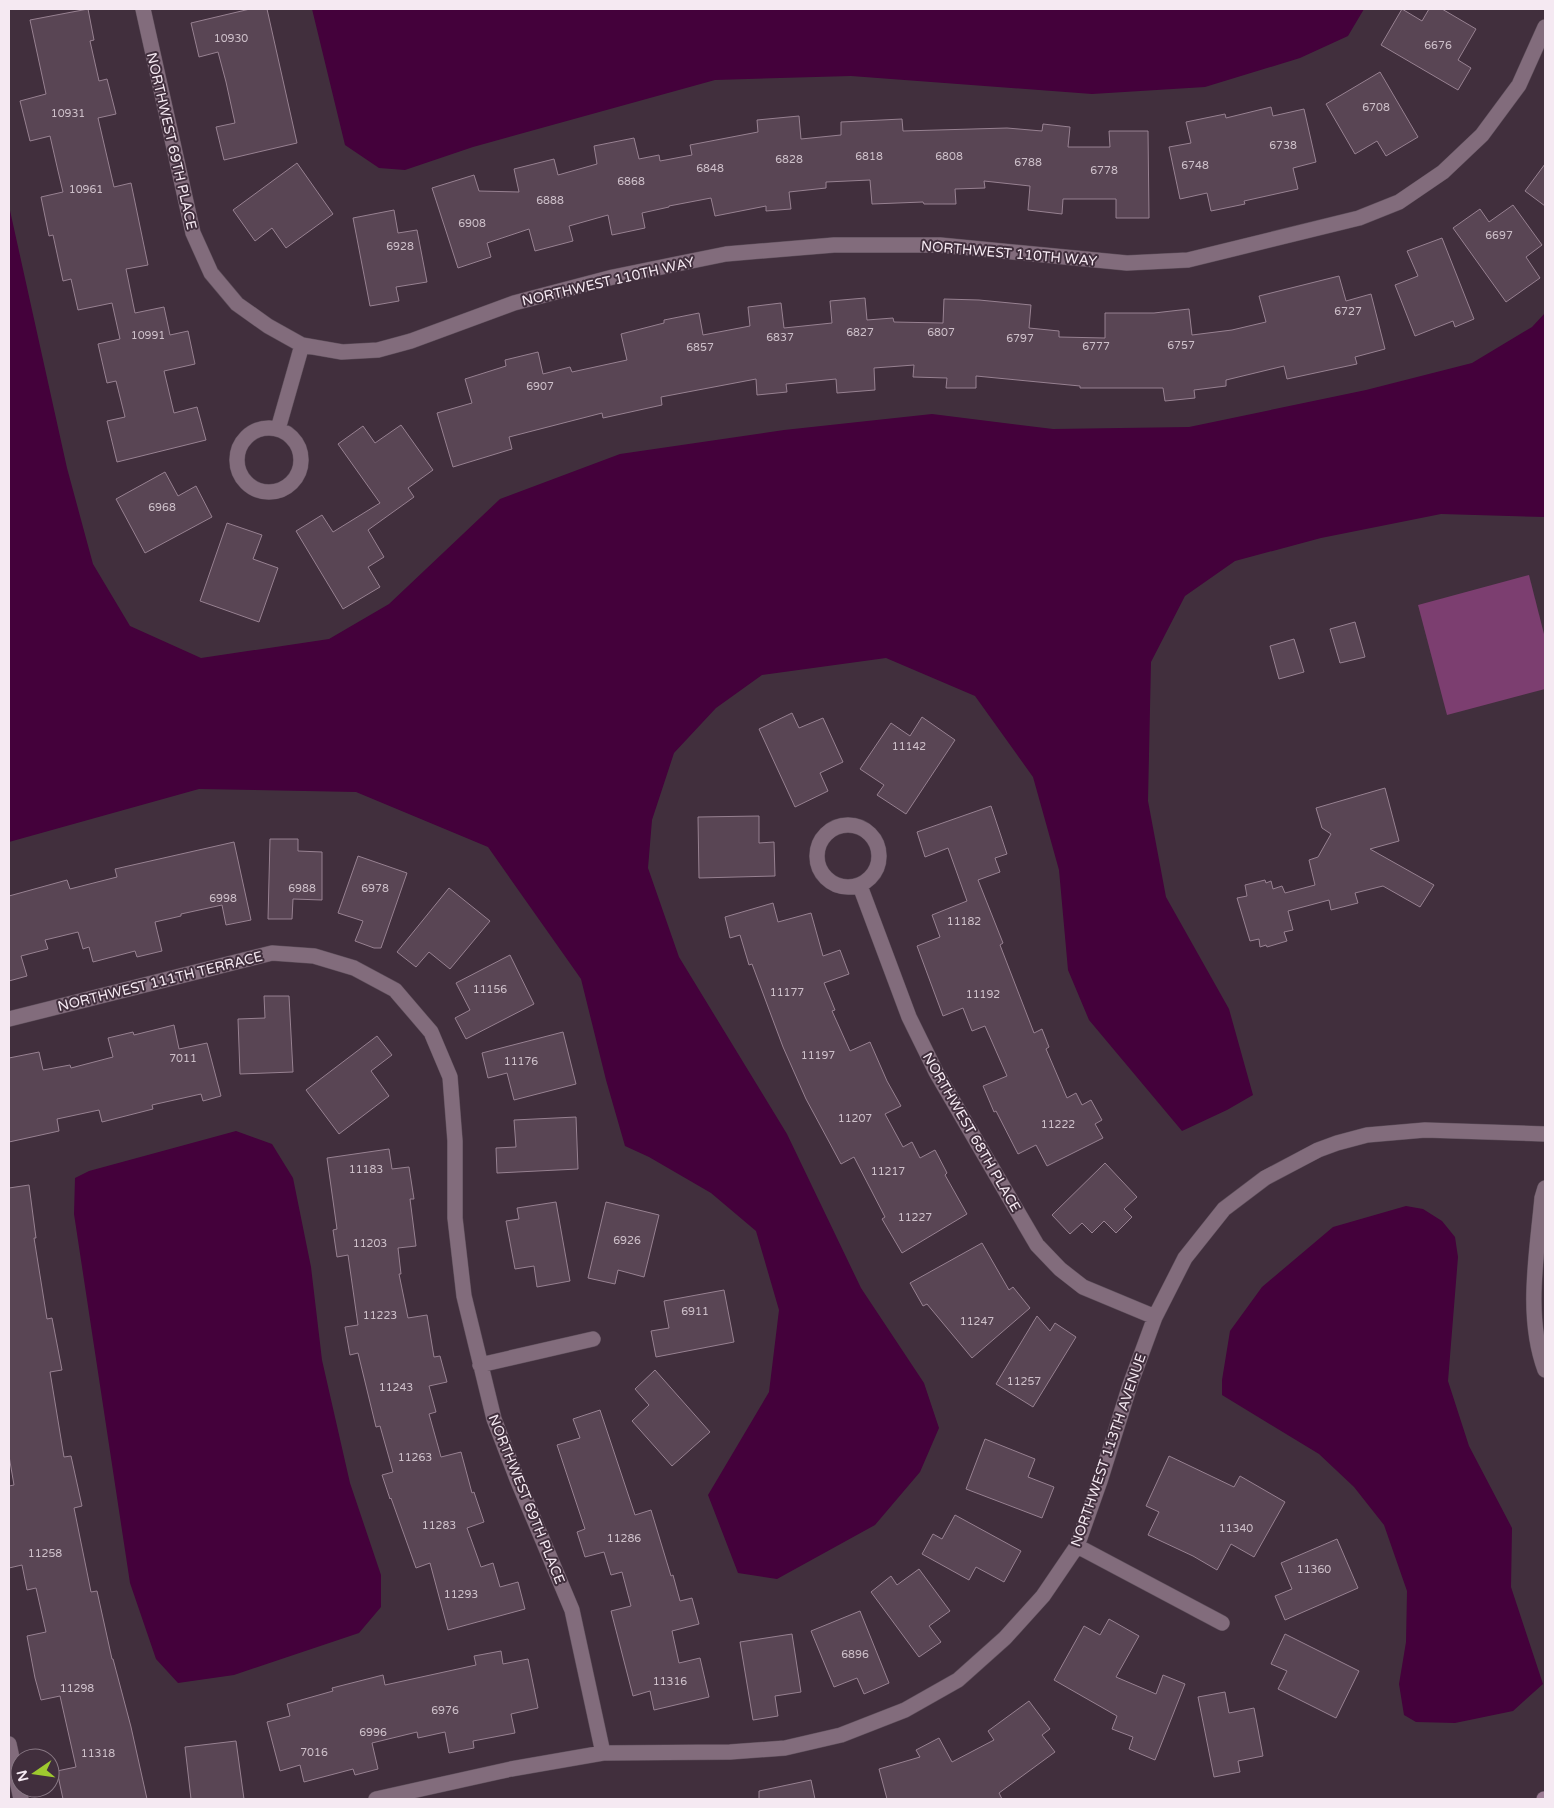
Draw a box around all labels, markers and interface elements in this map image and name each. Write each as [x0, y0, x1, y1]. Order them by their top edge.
house number: 10930 [214, 32, 248, 45]
house number: 6676 [1424, 39, 1452, 52]
street label: NORTHWEST 69TH PLACE [143, 51, 200, 231]
house number: 6708 [1362, 101, 1390, 114]
house number: 10931 [51, 107, 85, 120]
house number: 6738 [1269, 139, 1297, 152]
house number: 6818 [855, 150, 883, 163]
house number: 6808 [935, 150, 963, 163]
house number: 6828 [775, 153, 803, 166]
house number: 6788 [1014, 156, 1042, 169]
house number: 6748 [1181, 159, 1209, 172]
house number: 6848 [696, 162, 724, 175]
house number: 6778 [1090, 164, 1118, 177]
house number: 6868 [617, 175, 645, 188]
house number: 10961 [69, 183, 103, 196]
house number: 6888 [536, 194, 564, 207]
house number: 6908 [458, 217, 486, 230]
house number: 6697 [1485, 229, 1513, 242]
street label: NORTHWEST 110TH WAY [920, 237, 1098, 270]
house number: 6928 [386, 240, 414, 253]
street label: NORTHWEST 110TH WAY [520, 253, 696, 310]
house number: 6727 [1334, 305, 1362, 318]
house number: 6827 [846, 326, 874, 339]
house number: 6807 [927, 326, 955, 339]
house number: 10991 [131, 329, 165, 342]
house number: 6837 [766, 331, 794, 344]
house number: 6797 [1006, 332, 1034, 345]
house number: 6757 [1167, 339, 1195, 352]
house number: 6777 [1082, 340, 1110, 353]
house number: 6857 [686, 341, 714, 354]
house number: 6907 [526, 380, 554, 393]
house number: 6968 [148, 501, 176, 514]
house number: 11142 [892, 740, 926, 753]
house number: 6988 [288, 882, 316, 895]
house number: 6978 [361, 882, 389, 895]
house number: 6998 [209, 892, 237, 905]
house number: 11182 [947, 915, 981, 928]
street label: NORTHWEST 111TH TERRACE [56, 948, 264, 1015]
house number: 11156 [473, 983, 507, 996]
house number: 11177 [770, 986, 804, 999]
house number: 11192 [966, 988, 1000, 1001]
house number: 11197 [801, 1049, 835, 1062]
street label: NORTHWEST 68TH PLACE [919, 1049, 1024, 1215]
house number: 7011 [169, 1052, 197, 1065]
house number: 11176 [504, 1055, 538, 1068]
house number: 11207 [838, 1112, 872, 1125]
house number: 11222 [1041, 1118, 1075, 1131]
house number: 11183 [349, 1163, 383, 1176]
house number: 11217 [871, 1165, 905, 1178]
house number: 11227 [898, 1211, 932, 1224]
house number: 6926 [613, 1234, 641, 1247]
house number: 11203 [353, 1237, 387, 1250]
house number: 6911 [681, 1305, 709, 1318]
house number: 11223 [363, 1309, 397, 1322]
house number: 11247 [960, 1315, 994, 1328]
street label: NORTHWEST 113TH AVENUE [1067, 1351, 1150, 1549]
house number: 11257 [1007, 1375, 1041, 1388]
house number: 11243 [379, 1381, 413, 1394]
street label: NORTHWEST 69TH PLACE [485, 1412, 568, 1587]
house number: 11263 [398, 1451, 432, 1464]
house number: 11283 [422, 1519, 456, 1532]
house number: 11340 [1219, 1522, 1253, 1535]
house number: 11286 [607, 1532, 641, 1545]
house number: 11258 [28, 1547, 62, 1560]
house number: 11360 [1297, 1563, 1331, 1576]
house number: 11293 [444, 1588, 478, 1601]
house number: 6896 [841, 1648, 869, 1661]
house number: 11316 [653, 1675, 687, 1688]
house number: 11298 [60, 1682, 94, 1695]
house number: 6976 [431, 1704, 459, 1717]
house number: 6996 [359, 1726, 387, 1739]
house number: 7016 [300, 1746, 328, 1759]
house number: 11318 [81, 1747, 115, 1760]
north arrow [10, 1748, 60, 1798]
text: N [13, 1768, 32, 1783]

